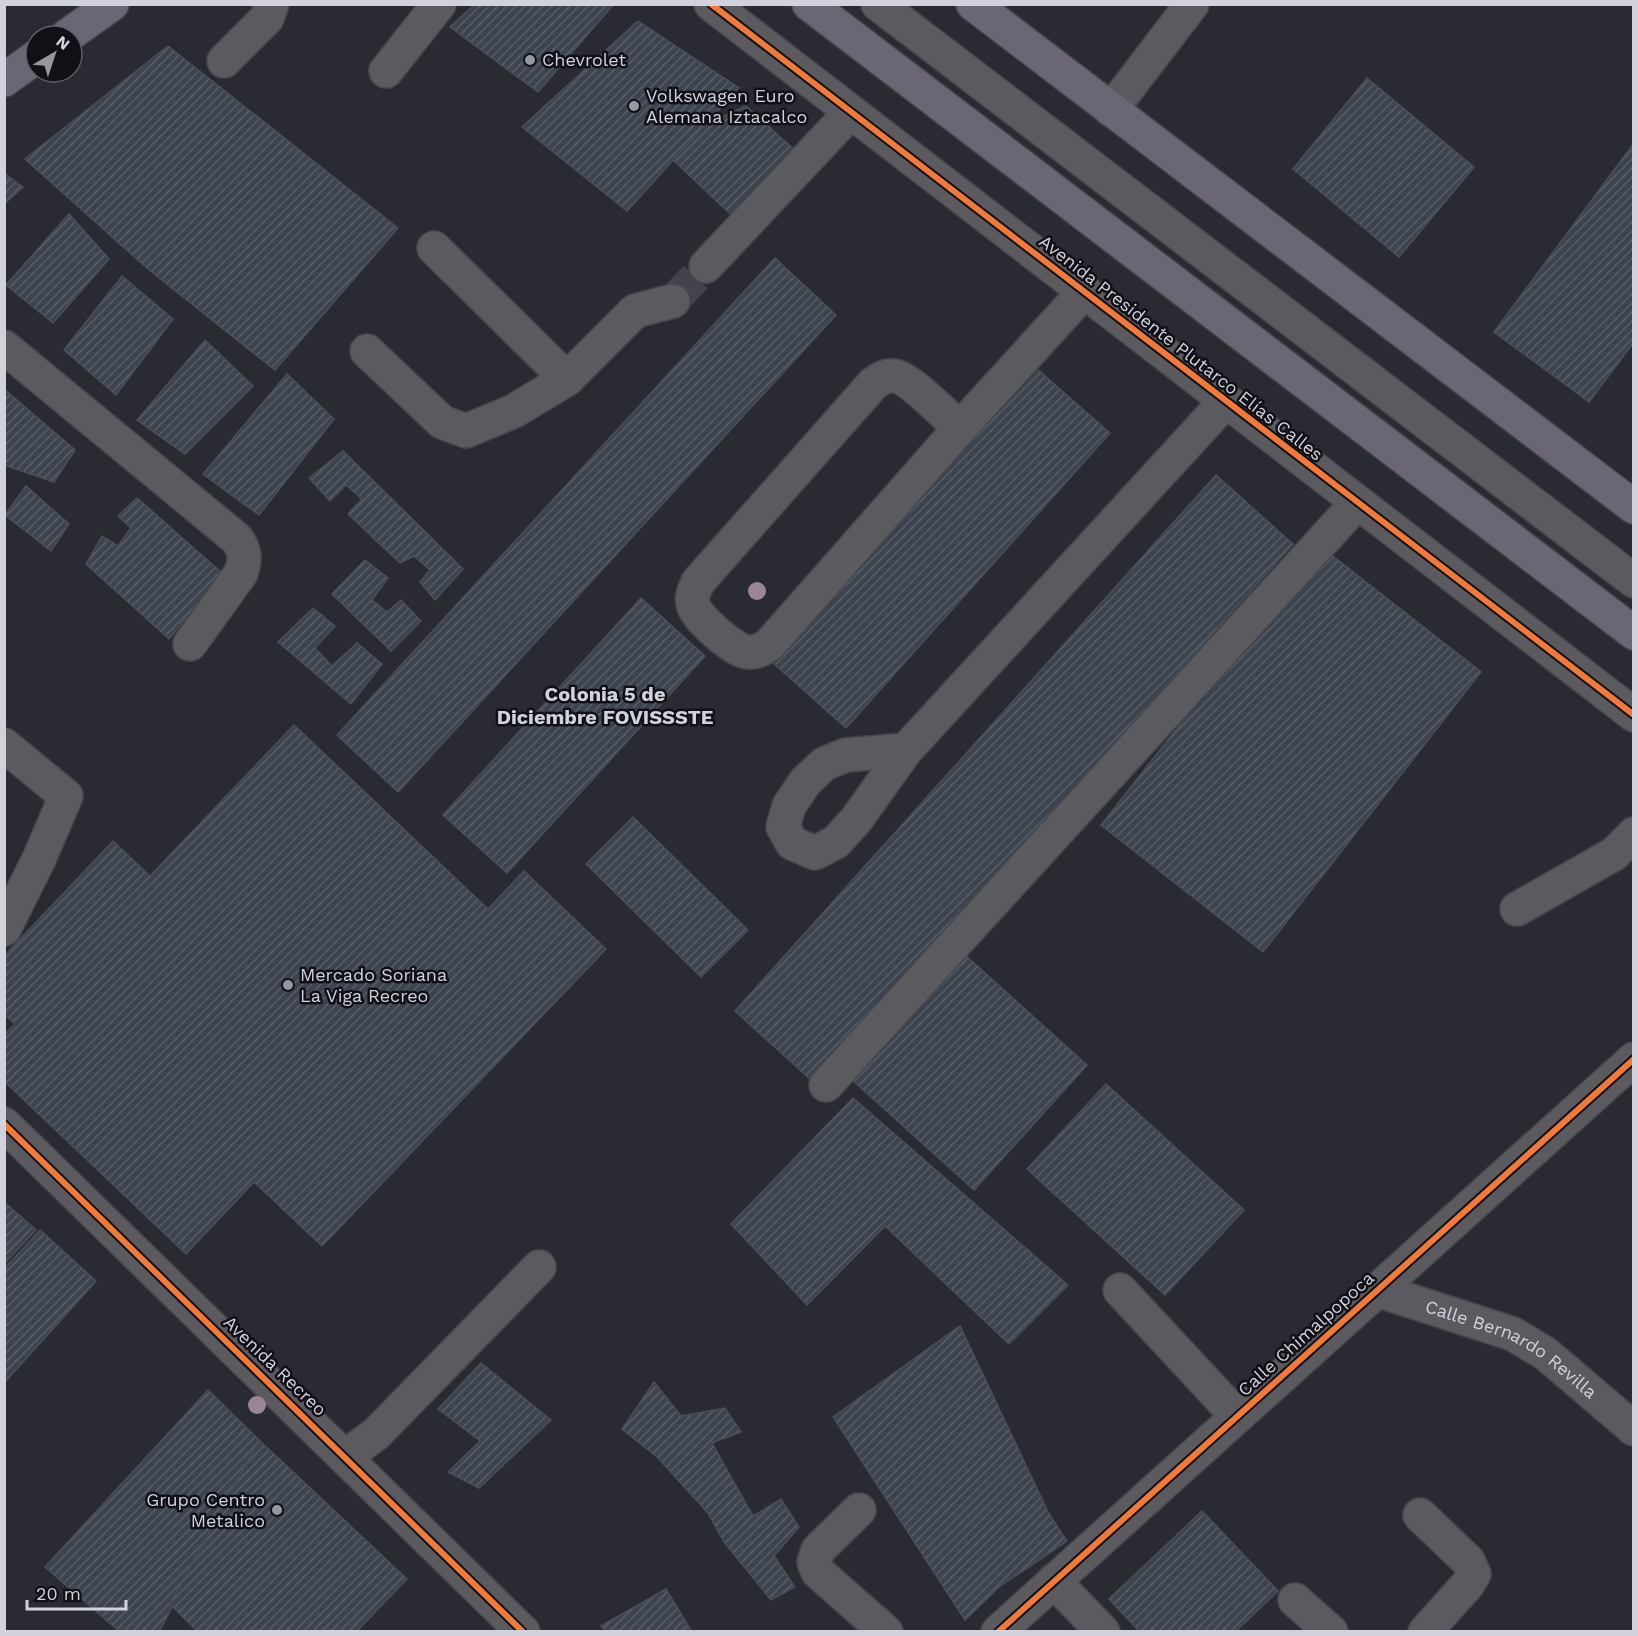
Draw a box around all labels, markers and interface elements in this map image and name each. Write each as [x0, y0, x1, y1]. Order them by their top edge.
north arrow [24, 24, 84, 84]
text: N [53, 32, 74, 54]
place label: Chevrolet [542, 49, 626, 70]
marker: Chevrolet [523, 53, 537, 67]
place label: Volkswagen Euro Alemana Iztacalco [646, 85, 807, 127]
marker: Volkswagen Euro Alemana Iztacalco [627, 99, 641, 113]
street label: Avenida Presidente Plutarco Elías Calles [1035, 230, 1327, 465]
district label: Colonia 5 de Diciembre FOVISSSTE [497, 682, 713, 729]
place label: Mercado Soriana La Viga Recreo [300, 964, 447, 1006]
marker: Mercado Soriana La Viga Recreo [281, 978, 295, 992]
street label: Calle Chimalpopoca [1233, 1267, 1378, 1400]
street label: Calle Bernardo Revilla [1423, 1295, 1601, 1403]
street label: Avenida Recreo [220, 1311, 331, 1420]
place label: Grupo Centro Metalico [146, 1489, 265, 1531]
marker: Grupo Centro Metalico [270, 1503, 284, 1517]
scale bar [27, 1573, 126, 1611]
text: 20 m [36, 1583, 81, 1604]

